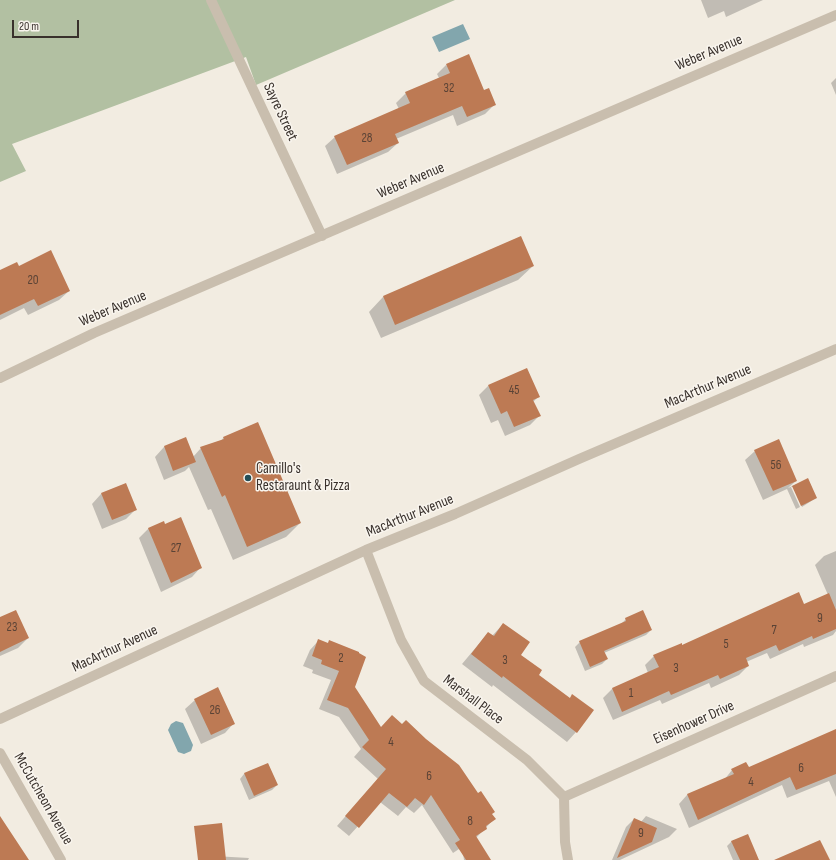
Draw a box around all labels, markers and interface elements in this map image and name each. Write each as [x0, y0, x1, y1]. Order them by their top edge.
scale bar [14, 12, 81, 38]
text: 20 m [19, 19, 39, 34]
street label: Weber Avenue [673, 31, 745, 75]
street label: Sayre Street [259, 80, 301, 144]
house number: 32 [444, 81, 454, 97]
house number: 28 [361, 131, 373, 147]
street label: Weber Avenue [375, 159, 447, 203]
house number: 20 [27, 273, 39, 289]
street label: Weber Avenue [77, 287, 149, 331]
street label: MacArthur Avenue [662, 361, 754, 413]
house number: 45 [509, 383, 519, 399]
house number: 56 [771, 458, 781, 474]
place label: Camillo's Restaraunt & Pizza [256, 460, 350, 495]
marker: Camillo's Restaraunt & Pizza [243, 473, 253, 483]
street label: MacArthur Avenue [364, 490, 456, 542]
house number: 27 [171, 541, 181, 557]
house number: 9 [817, 611, 823, 627]
house number: 23 [7, 620, 17, 636]
street label: MacArthur Avenue [69, 621, 161, 677]
house number: 7 [771, 623, 777, 639]
house number: 5 [723, 637, 729, 653]
house number: 2 [338, 651, 344, 667]
house number: 3 [502, 653, 508, 669]
house number: 3 [673, 661, 679, 677]
street label: Marshall Place [439, 671, 507, 729]
house number: 1 [629, 686, 633, 702]
street label: Eisenhower Drive [651, 697, 737, 749]
house number: 26 [209, 703, 221, 719]
house number: 4 [388, 735, 394, 751]
street label: McCutcheon Avenue [9, 750, 77, 848]
house number: 6 [798, 761, 804, 777]
house number: 6 [426, 769, 432, 785]
house number: 4 [748, 775, 754, 791]
house number: 8 [467, 814, 473, 830]
house number: 9 [638, 826, 644, 842]

